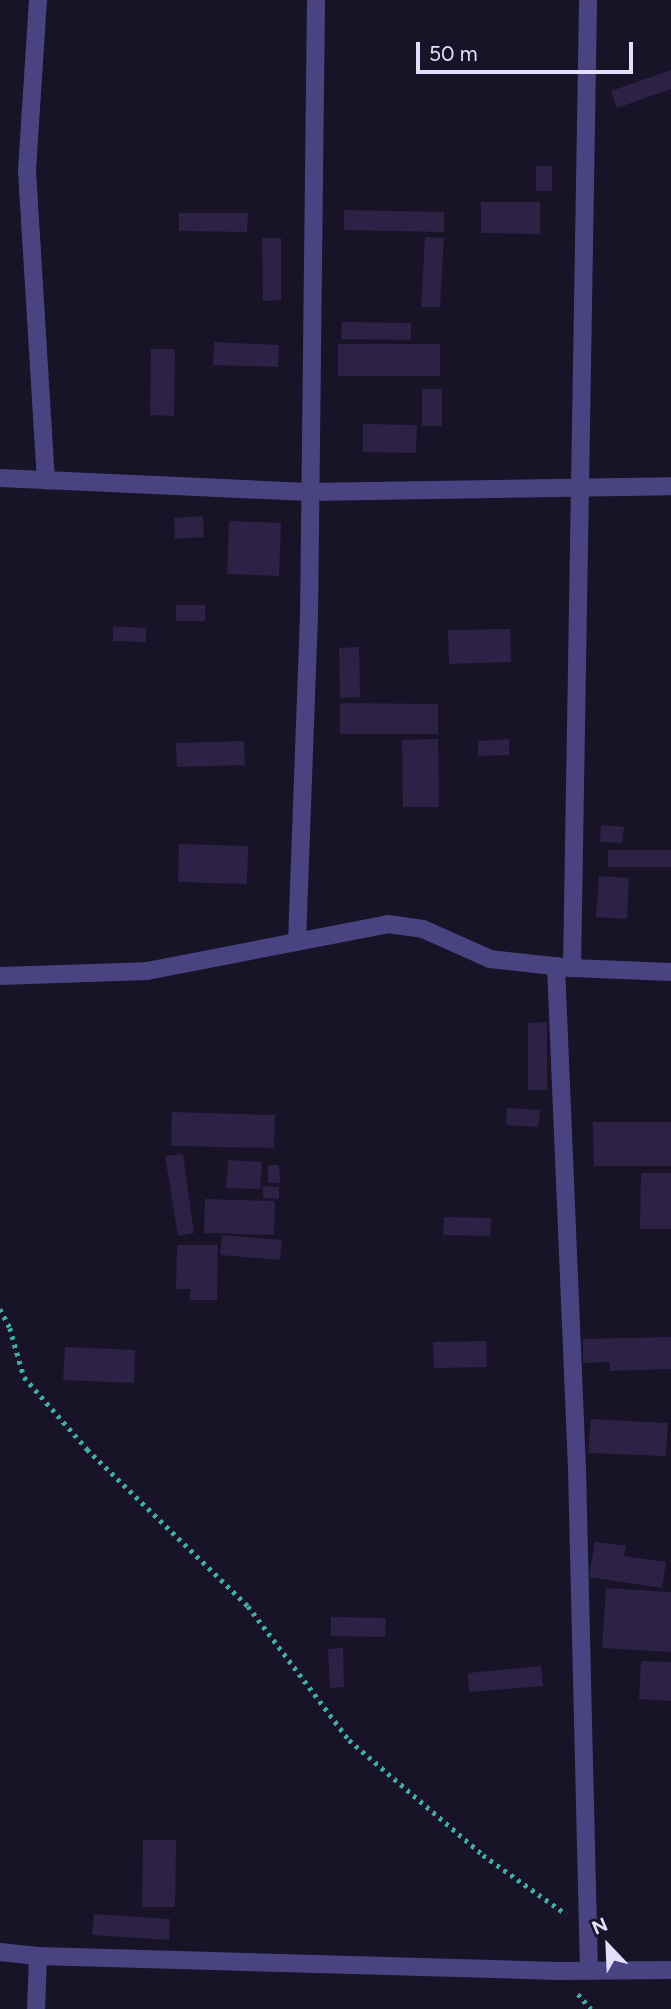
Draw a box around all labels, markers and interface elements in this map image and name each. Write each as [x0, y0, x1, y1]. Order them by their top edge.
scale bar [419, 28, 636, 72]
text: 50 m [429, 41, 478, 66]
north arrow [573, 1911, 643, 1981]
text: N [588, 1913, 611, 1940]

